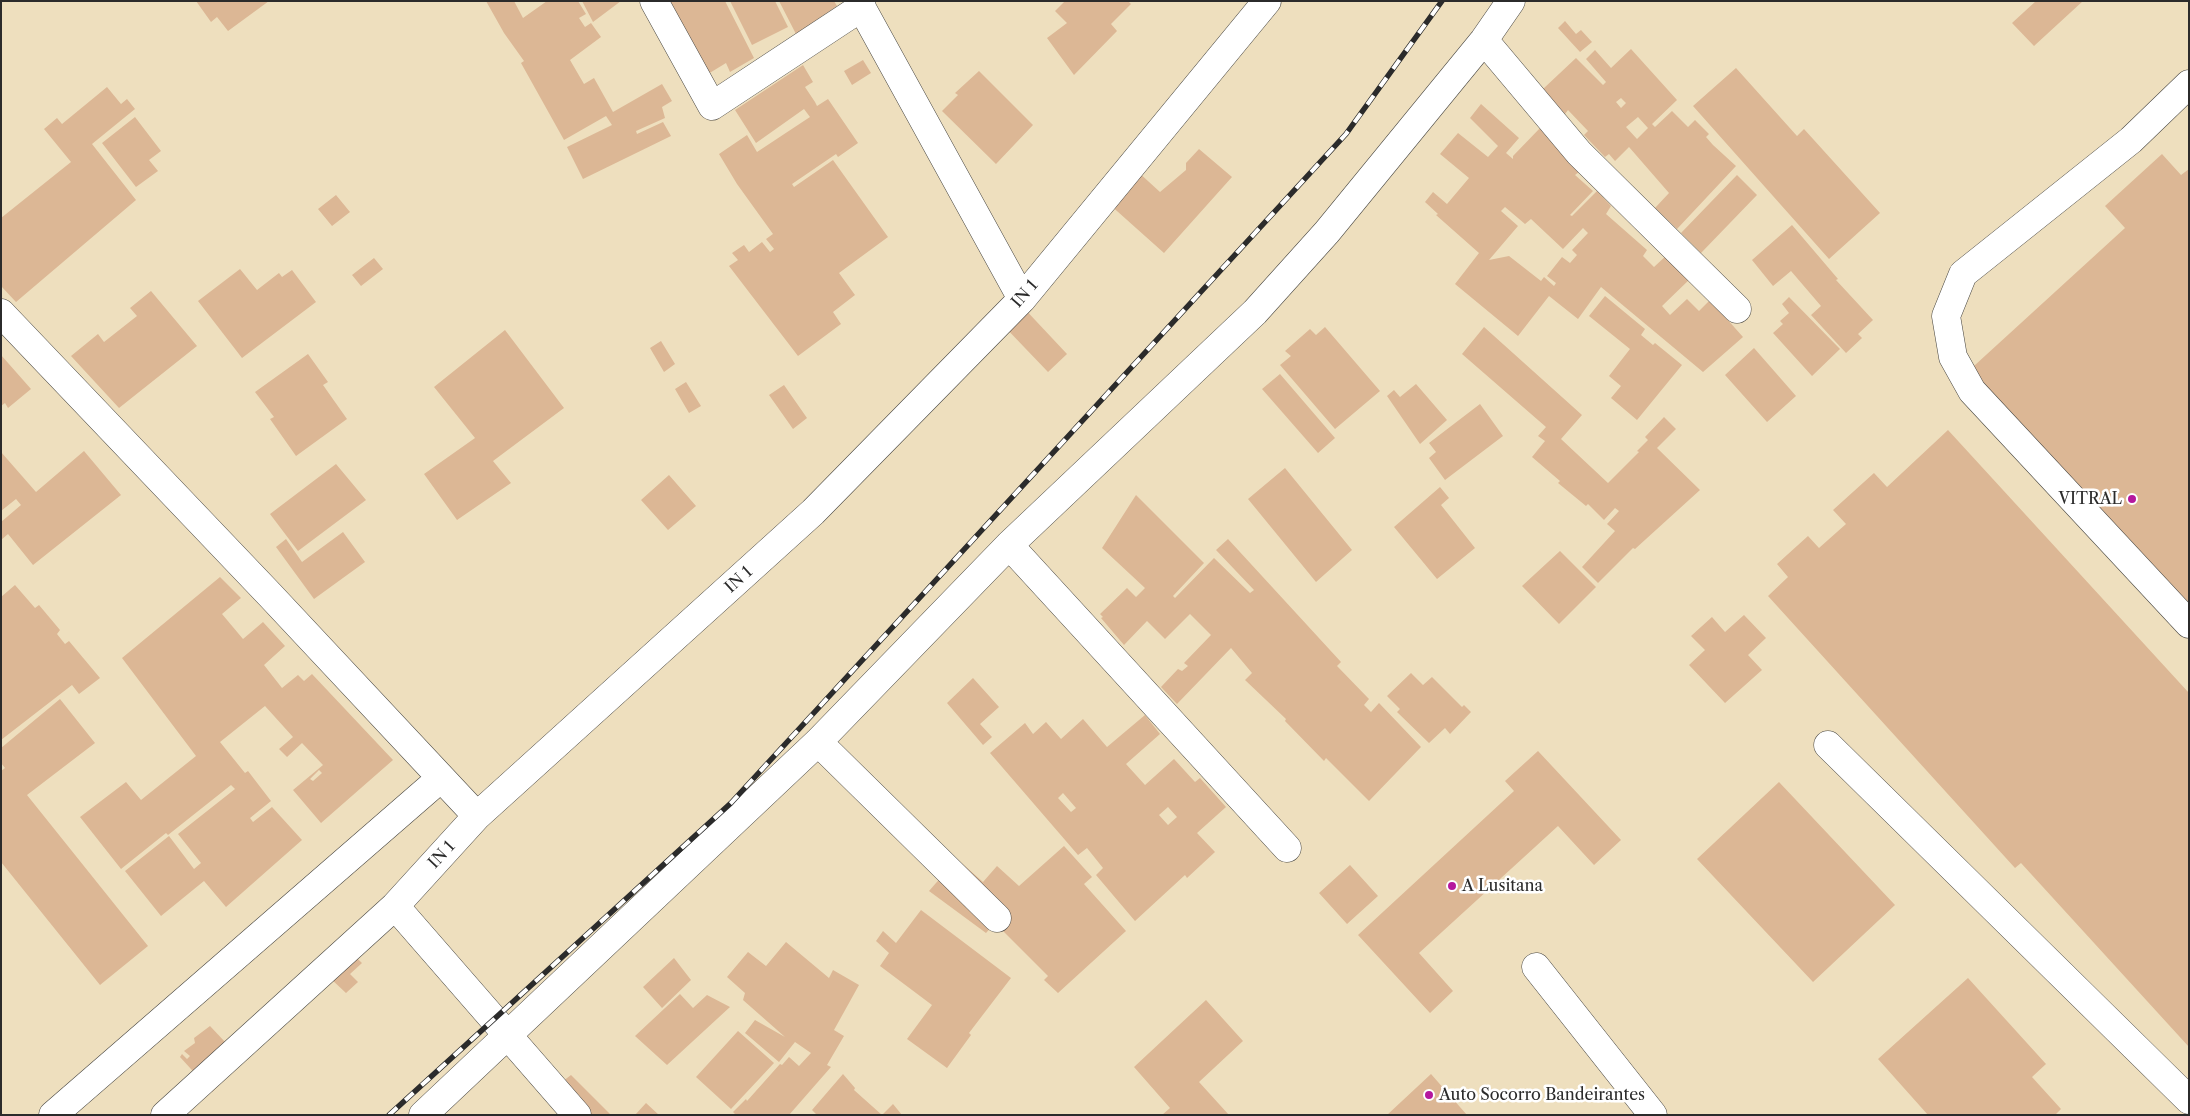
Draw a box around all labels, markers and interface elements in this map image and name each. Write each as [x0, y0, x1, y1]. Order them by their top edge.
street label: IN 1 [1008, 276, 1042, 312]
place label: VITRAL [2058, 489, 2122, 509]
marker: VITRAL [2126, 493, 2138, 505]
street label: IN 1 [721, 563, 757, 597]
street label: IN 1 [425, 837, 459, 873]
place label: A Lusitana [1462, 876, 1543, 896]
marker: A Lusitana [1446, 880, 1458, 892]
place label: Auto Socorro Bandeirantes [1439, 1085, 1645, 1105]
marker: Auto Socorro Bandeirantes [1423, 1089, 1435, 1101]

